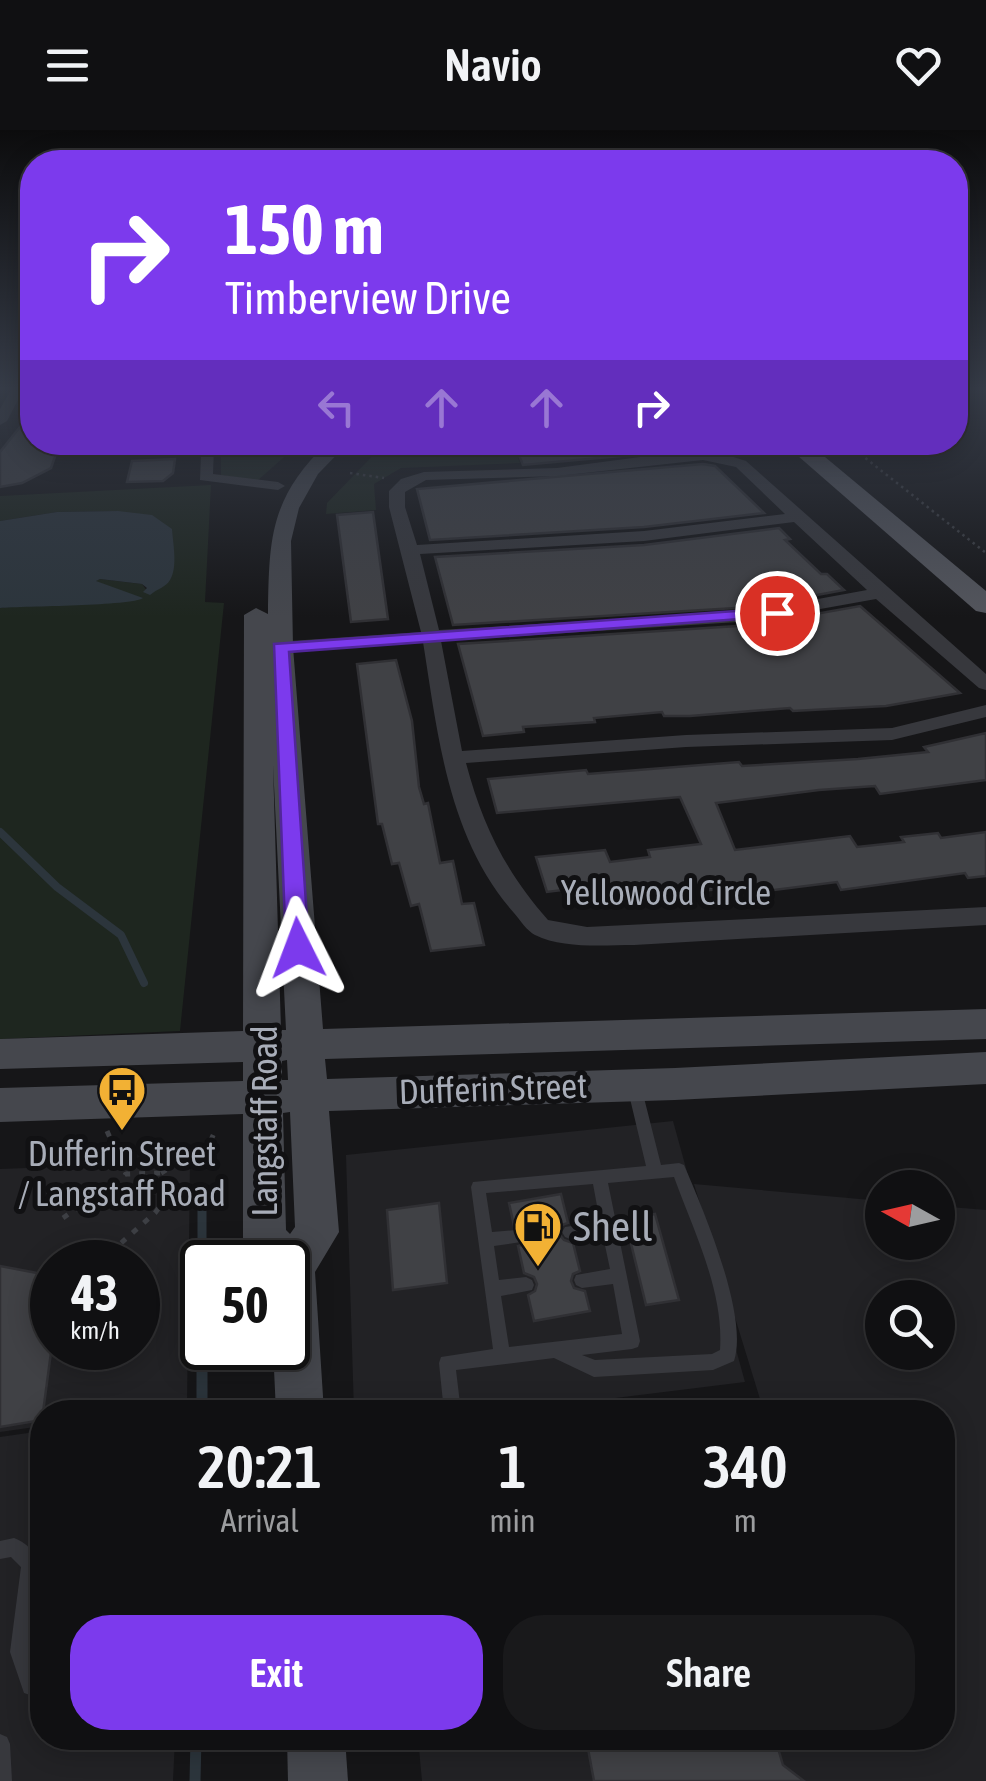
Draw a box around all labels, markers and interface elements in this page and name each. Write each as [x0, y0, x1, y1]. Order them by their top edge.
icon: menu [40, 38, 95, 93]
icon: heart [891, 38, 946, 93]
text: Navio [444, 39, 542, 91]
text: 150 m [225, 189, 384, 269]
icon: right [60, 190, 190, 320]
text: Timberview Drive [225, 272, 511, 324]
icon: left [309, 380, 364, 435]
icon: ahead [414, 380, 469, 435]
icon: ahead [519, 380, 574, 435]
icon: right [624, 380, 679, 435]
pin [735, 571, 820, 656]
icon: arrive [750, 586, 805, 641]
street label: Yellowood Circle [561, 872, 771, 912]
position arrow [246, 896, 350, 1000]
street label: Langstaff Road [244, 1025, 284, 1217]
bus stop icon: Dufferin Street / Langstaff Road [96, 1064, 148, 1132]
street label: Dufferin Street [398, 1065, 588, 1111]
place label: Dufferin Street / Langstaff Road [18, 1133, 226, 1213]
north arrow [865, 1170, 955, 1260]
map controls [865, 1170, 955, 1370]
fuel station icon: Shell [512, 1200, 564, 1268]
place label: Shell [573, 1202, 652, 1250]
speed limit sign: 50 [180, 1240, 310, 1370]
text: 43 [71, 1264, 118, 1322]
button: search [865, 1280, 955, 1370]
text: km/h [70, 1316, 120, 1344]
text: 20:21 [197, 1432, 322, 1501]
text: 1 [498, 1432, 527, 1501]
text: 340 [703, 1432, 788, 1501]
text: Arrival [221, 1502, 299, 1539]
text: min [490, 1502, 535, 1539]
text: m [734, 1502, 757, 1539]
button: Exit [70, 1615, 483, 1730]
button: Share [503, 1615, 915, 1730]

